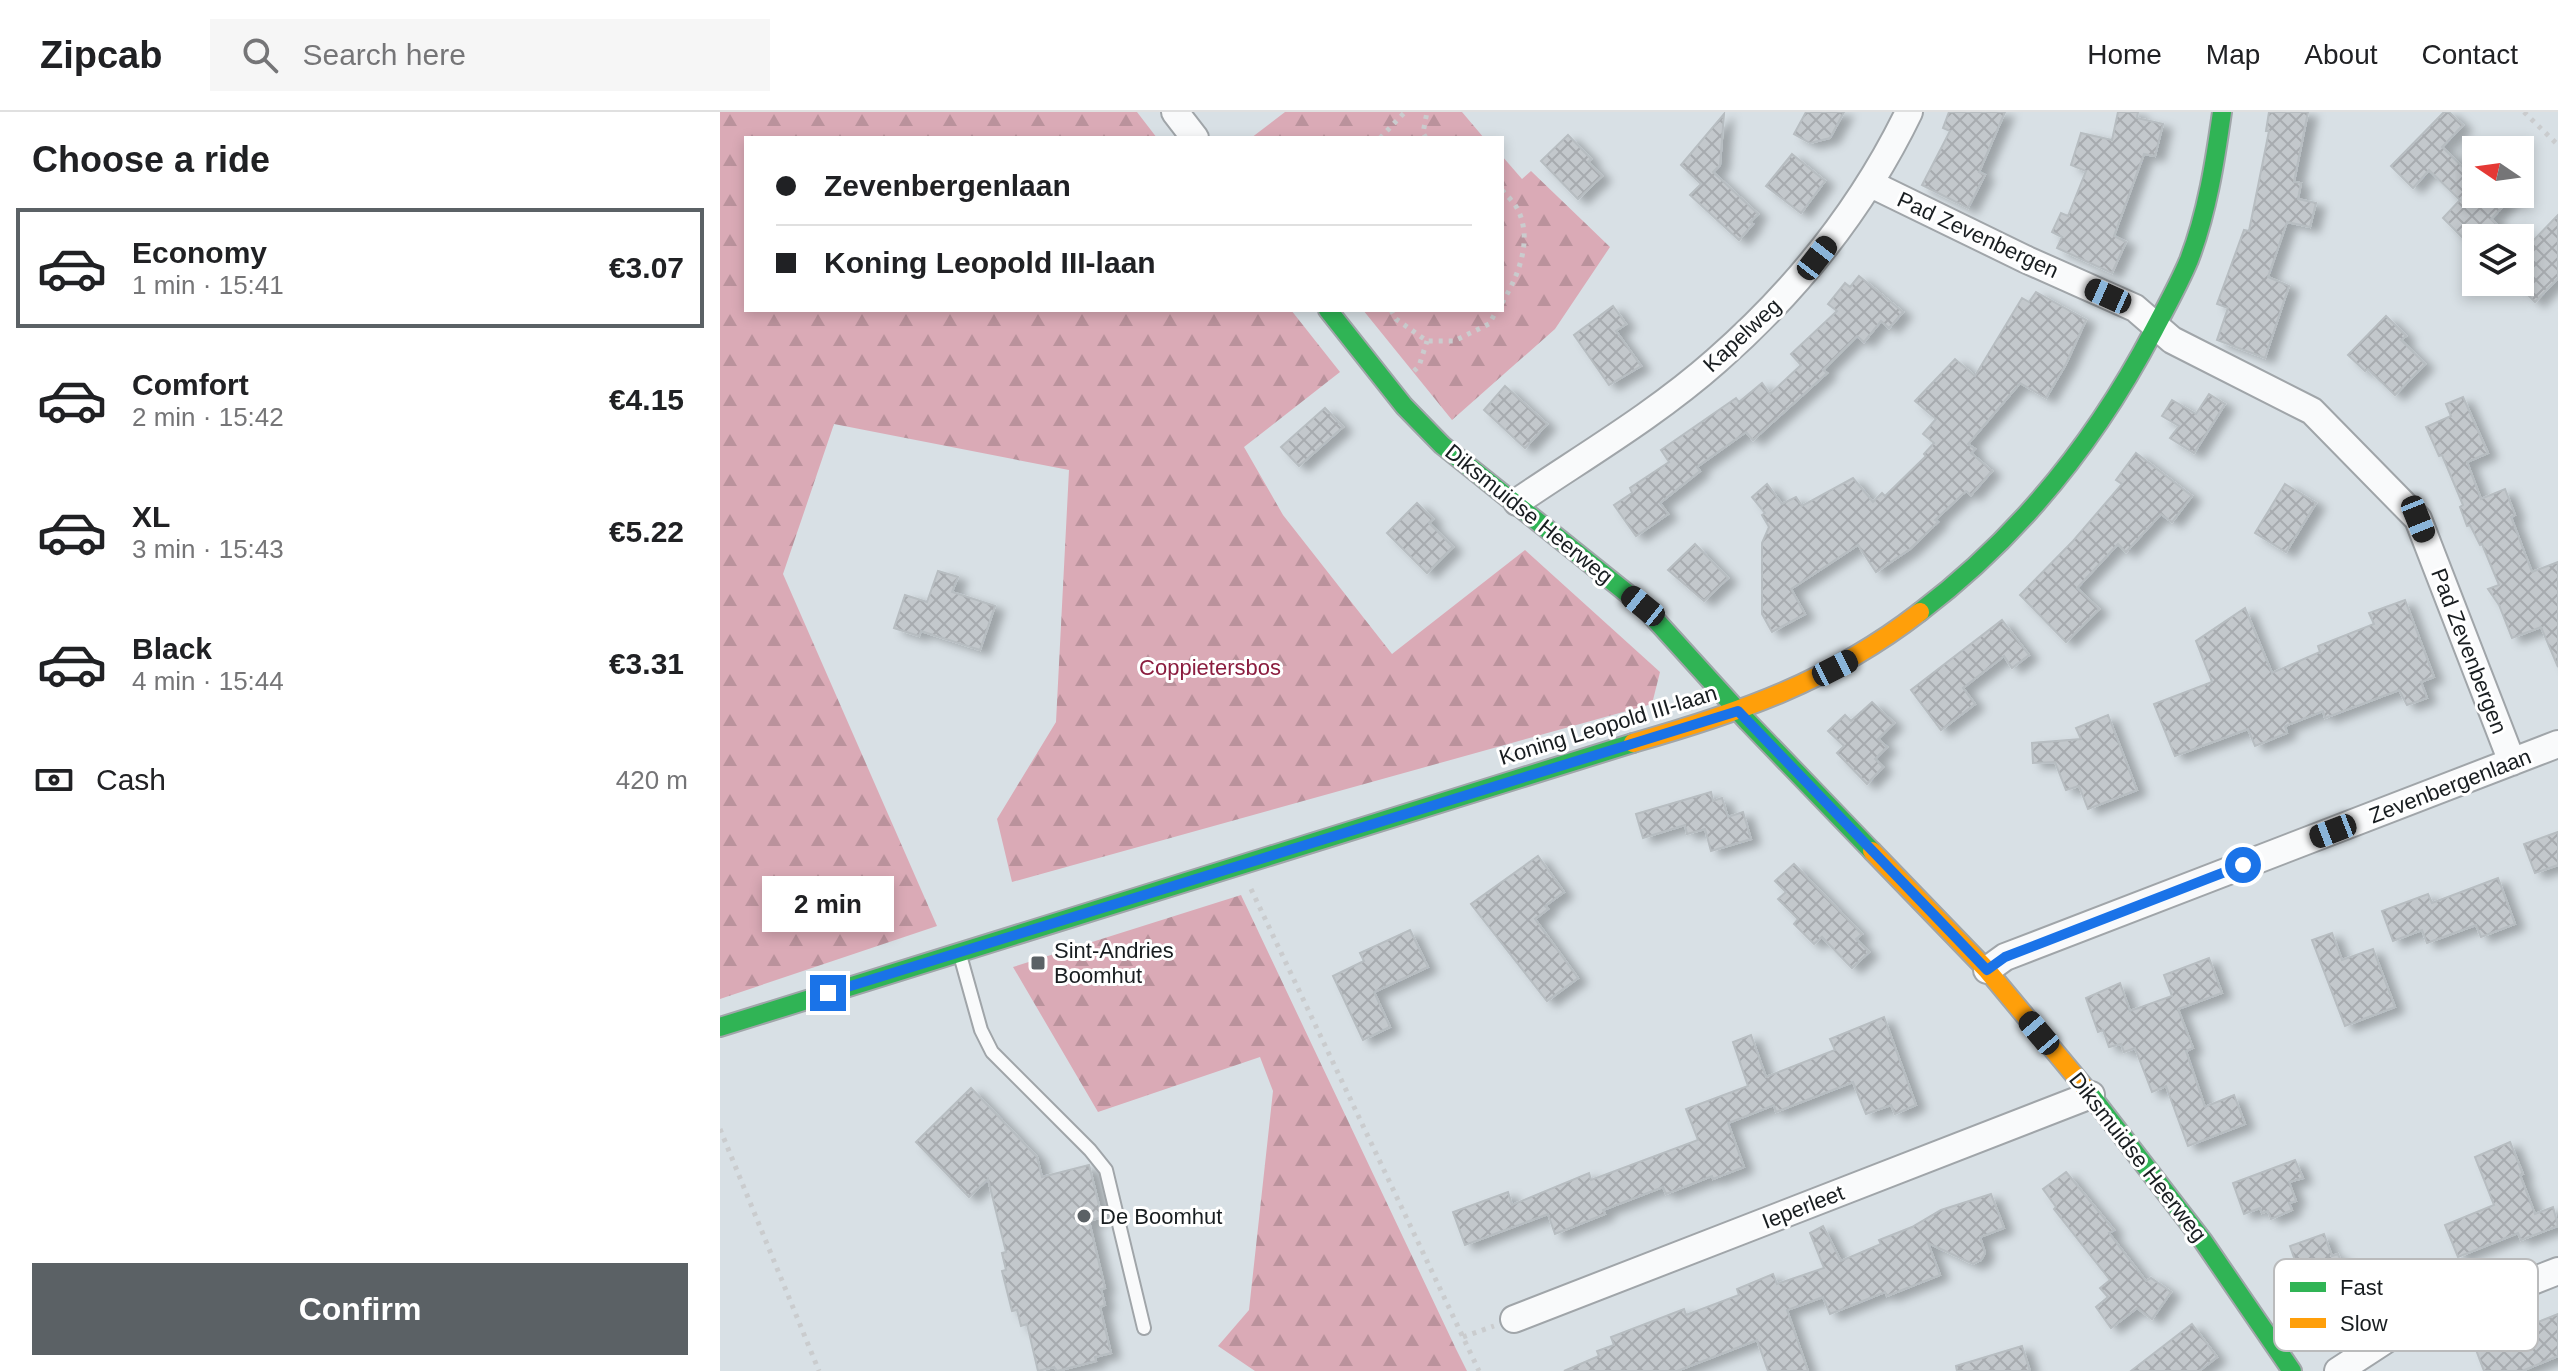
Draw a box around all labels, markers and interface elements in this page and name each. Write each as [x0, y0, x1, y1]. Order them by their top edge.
search box [210, 19, 770, 91]
icon: search [238, 33, 282, 77]
text: Zipcab [40, 34, 162, 76]
text: Search here [302, 38, 466, 71]
text: Home [2087, 39, 2162, 70]
text: Map [2206, 39, 2260, 70]
text: About [2304, 39, 2378, 70]
text: Contact [2422, 39, 2518, 70]
north arrow [2462, 136, 2534, 208]
map controls [2462, 136, 2534, 296]
text: Choose a ride [32, 139, 270, 180]
text: Zevenbergenlaan [824, 169, 1071, 202]
street label: Pad Zevenbergen [1893, 187, 2063, 283]
button: layers [2462, 224, 2534, 296]
icon: car [36, 232, 108, 304]
car [1793, 232, 1841, 284]
text: Economy [132, 236, 267, 269]
text: Koning Leopold III-laan [824, 246, 1156, 279]
text: €3.07 [609, 251, 684, 284]
text: 1 min · 15:41 [132, 270, 284, 300]
car [2081, 275, 2135, 317]
street label: Kapelweg [1698, 293, 1786, 377]
icon: car [36, 364, 108, 436]
text: Comfort [132, 368, 249, 401]
text: €4.15 [609, 383, 684, 416]
text: 2 min · 15:42 [132, 402, 284, 432]
street label: Diksmuidse Heerweg [1440, 439, 1618, 589]
car [2398, 492, 2438, 546]
icon: car [36, 496, 108, 568]
text: XL [132, 500, 170, 533]
text: €5.22 [609, 515, 684, 548]
text: 3 min · 15:43 [132, 534, 284, 564]
street label: Pad Zevenbergen [2426, 565, 2512, 737]
car [1617, 582, 1669, 630]
icon: car [36, 628, 108, 700]
text: Black [132, 632, 212, 665]
car [1808, 646, 1862, 690]
text: €3.31 [609, 647, 684, 680]
park label: Coppietersbos [1139, 655, 1281, 680]
text: 4 min · 15:44 [132, 666, 284, 696]
street label: Koning Leopold III-laan [1496, 680, 1720, 770]
street label: Zevenbergenlaan [2366, 744, 2534, 828]
icon: cash [32, 758, 76, 802]
text: Cash [96, 763, 166, 796]
text: 420 m [616, 765, 688, 795]
car [2306, 811, 2360, 851]
route start [2225, 847, 2261, 883]
callout: 2 min [762, 877, 894, 933]
text: 2 min [794, 889, 862, 919]
place label: Sint-Andries Boomhut [1054, 938, 1174, 988]
marker: Sint-Andries Boomhut [1029, 954, 1047, 972]
route end [810, 975, 846, 1011]
car [2014, 1007, 2064, 1059]
street label: Diksmuidse Heerweg [2064, 1067, 2212, 1247]
street label: Ieperleet [1759, 1180, 1847, 1234]
place label: De Boomhut [1100, 1204, 1222, 1229]
marker: De Boomhut [1075, 1207, 1093, 1225]
legend [2274, 1259, 2538, 1351]
button: Confirm [32, 1263, 688, 1355]
text: Fast [2340, 1275, 2383, 1300]
text: Slow [2340, 1311, 2388, 1336]

